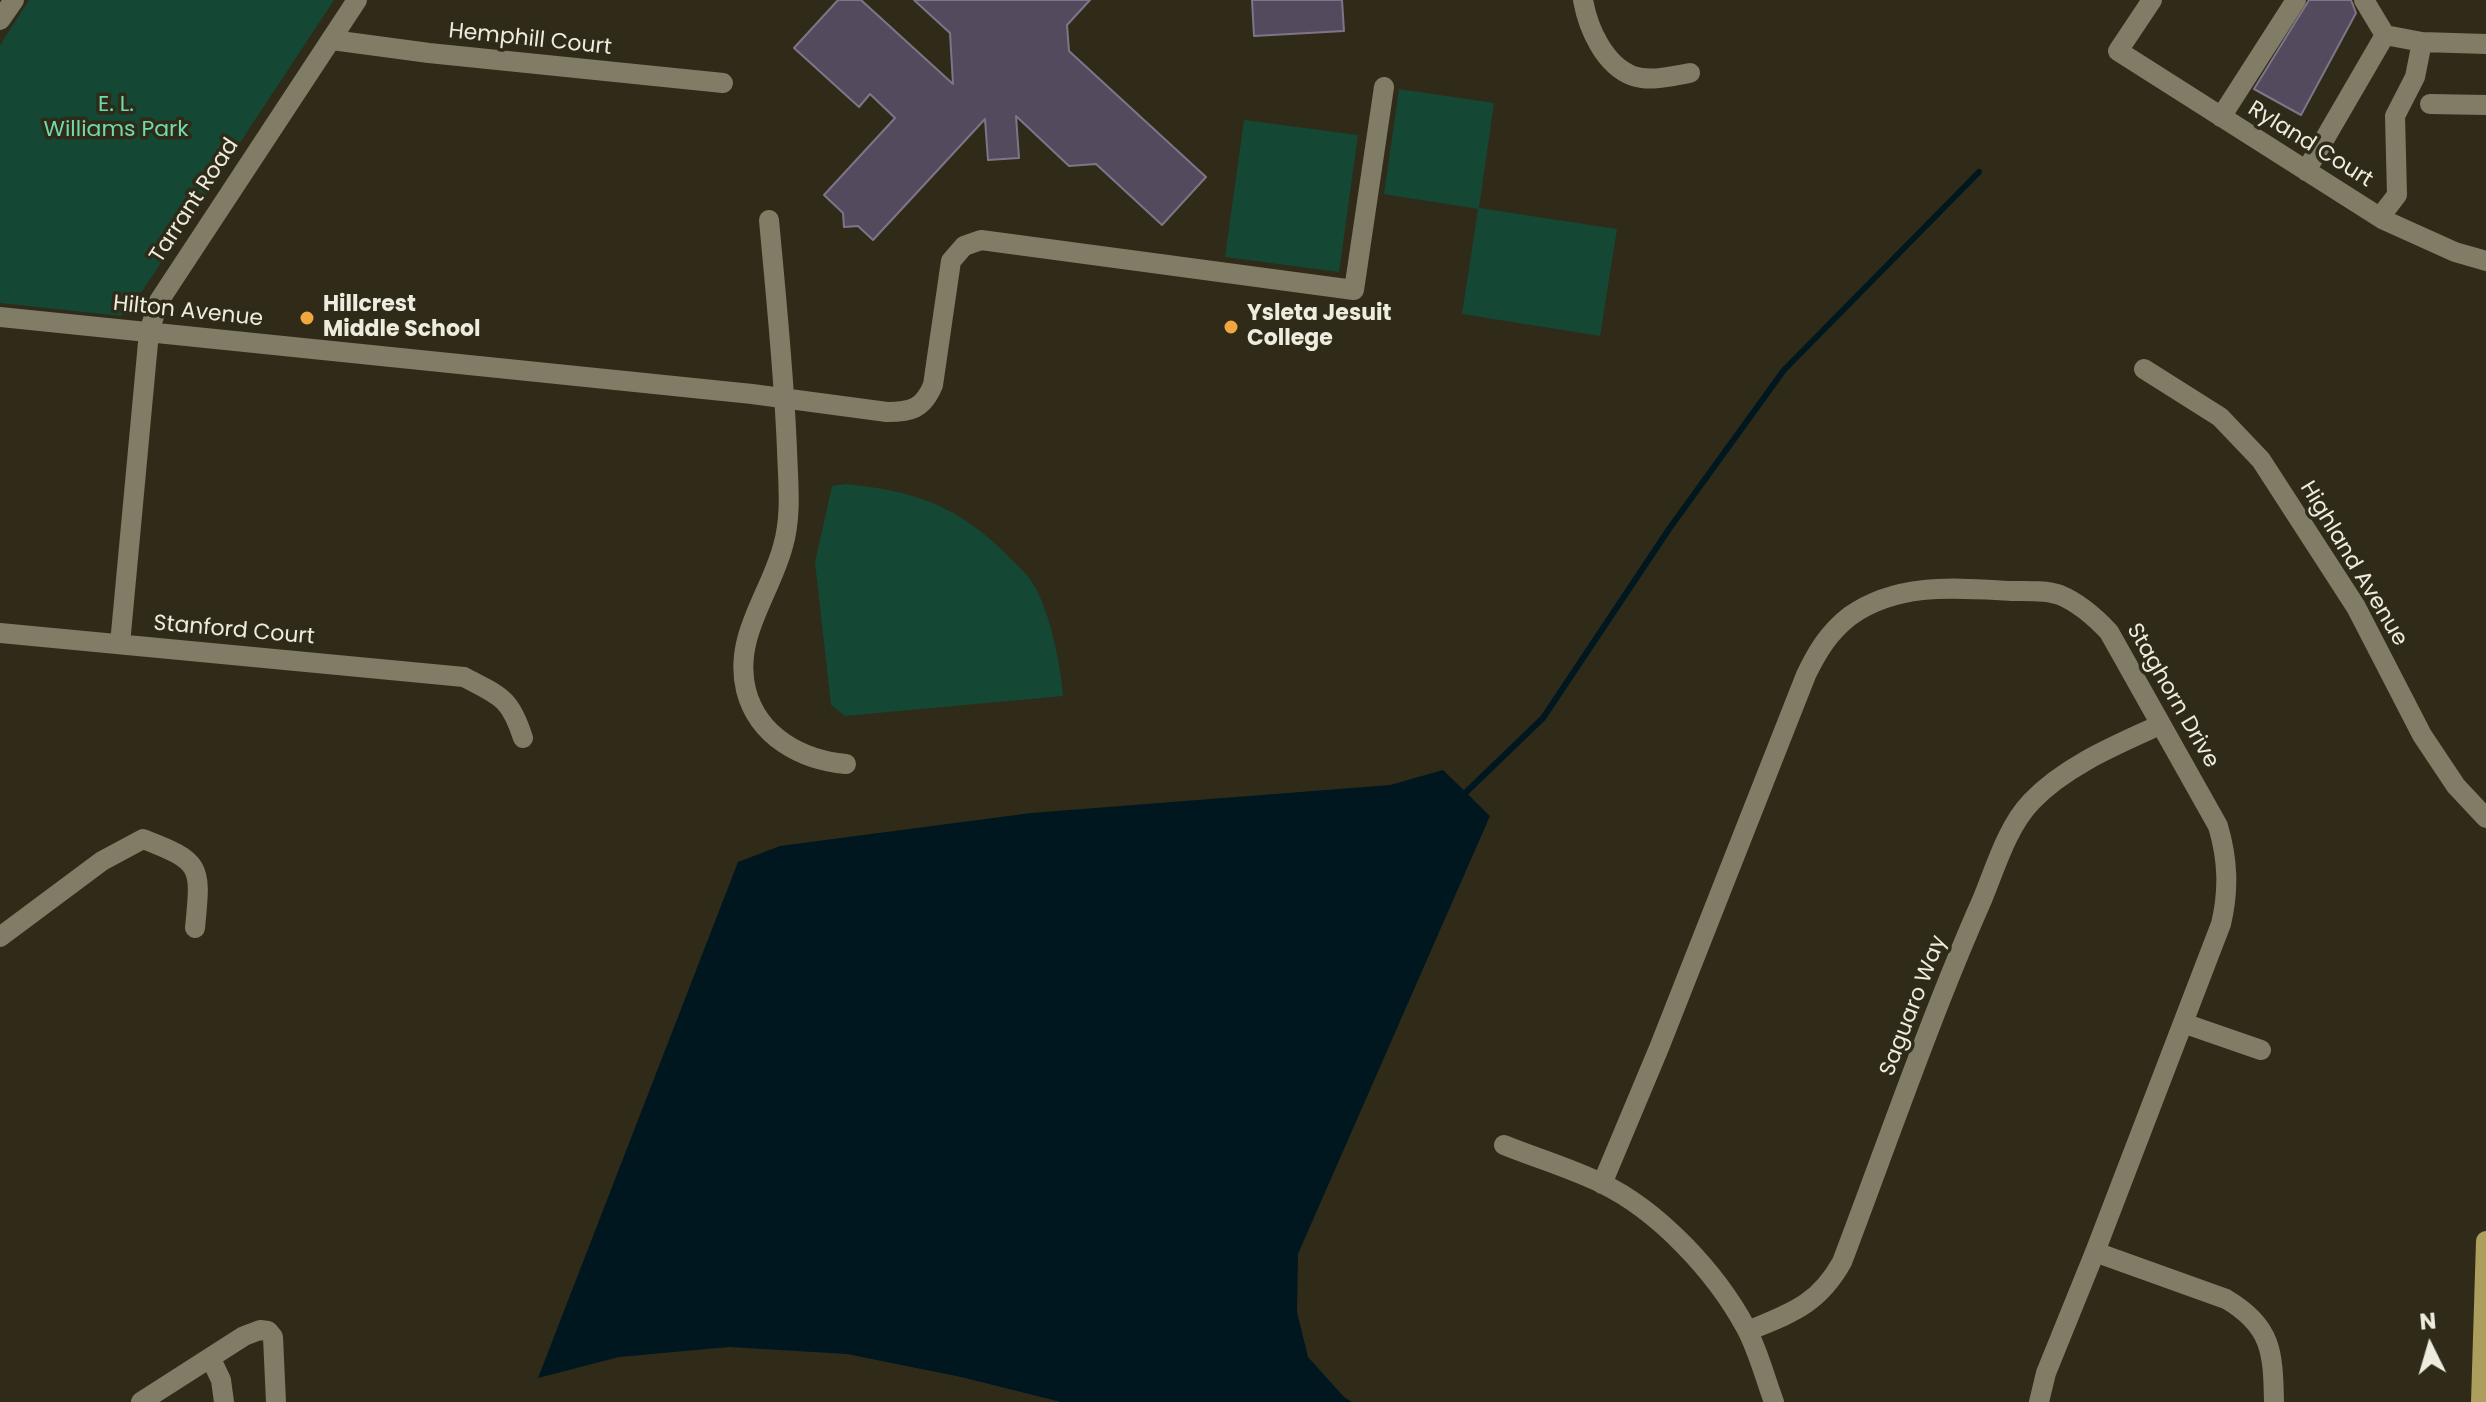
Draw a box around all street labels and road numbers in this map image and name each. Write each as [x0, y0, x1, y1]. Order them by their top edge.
street label: Hemphill Court [447, 18, 613, 62]
street label: Ryland Court [2243, 96, 2377, 194]
street label: Tarrant Road [145, 134, 245, 268]
street label: Hilton Avenue [112, 291, 264, 333]
street label: Highland Avenue [2293, 477, 2413, 651]
street label: Stanford Court [152, 611, 316, 651]
street label: Staghorn Drive [2120, 619, 2224, 773]
street label: Saguaro Way [1875, 932, 1953, 1080]

